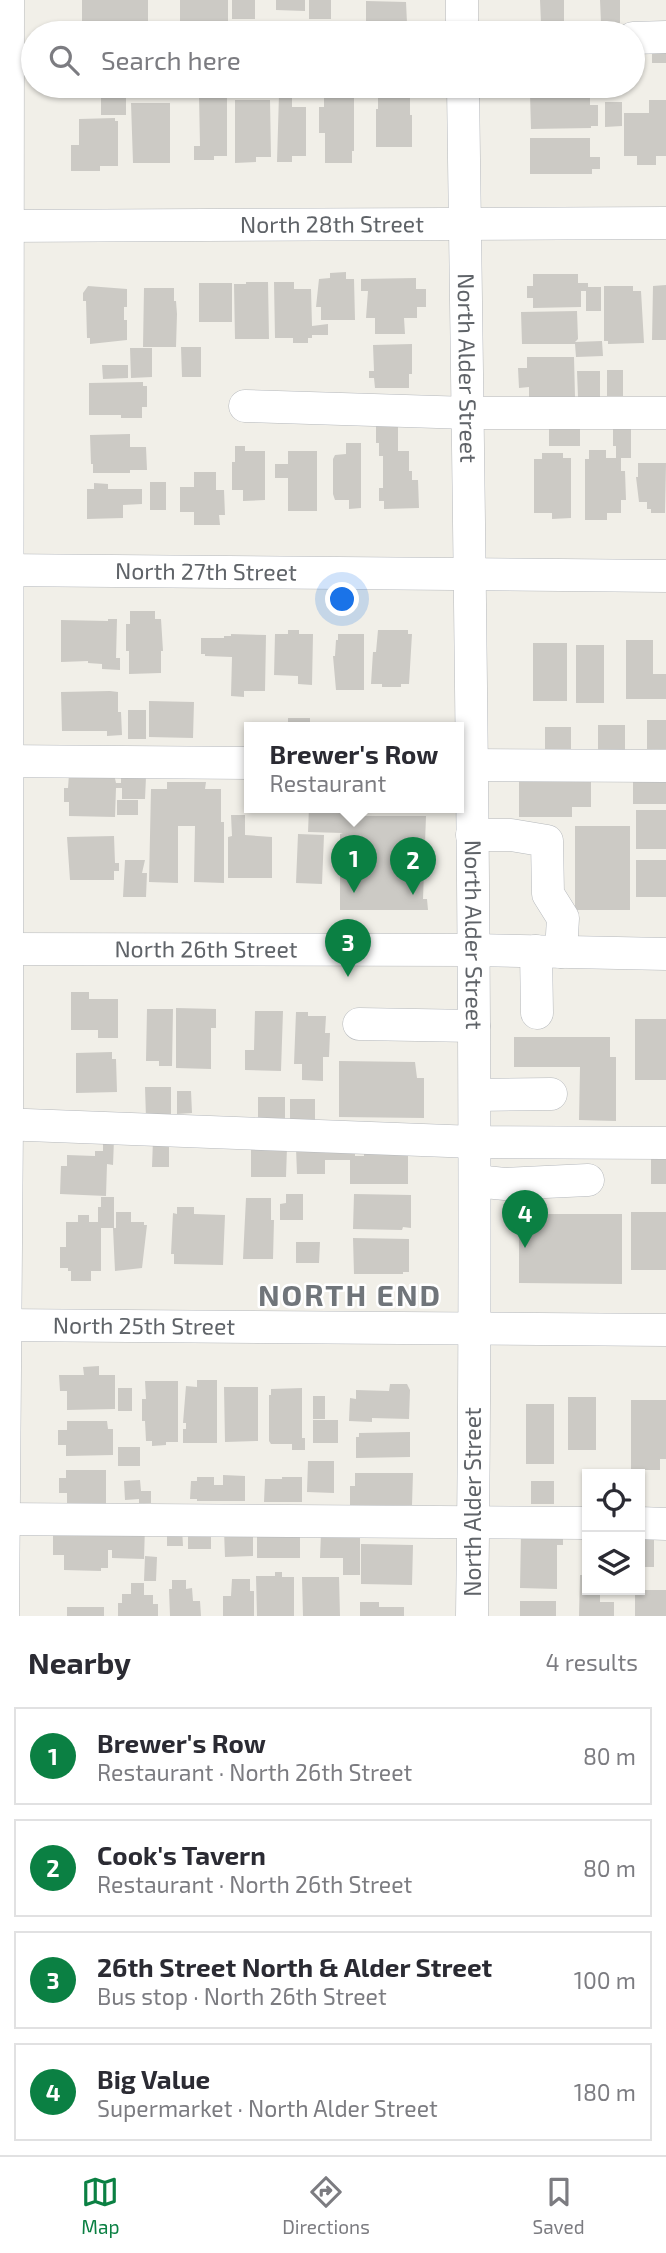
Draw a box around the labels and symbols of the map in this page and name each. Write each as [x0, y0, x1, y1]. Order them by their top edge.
street label: North 28th Street [240, 209, 424, 238]
street label: North Alder Street [453, 273, 483, 463]
street label: North 27th Street [115, 556, 297, 586]
your location [325, 582, 359, 616]
pin: 1 [331, 835, 377, 893]
pin: 2 [390, 837, 436, 895]
street label: North Alder Street [460, 840, 489, 1030]
pin: 3 [325, 919, 371, 977]
street label: North 26th Street [114, 934, 298, 963]
pin: 4 [502, 1190, 548, 1248]
district label: NORTH END [258, 1276, 442, 1312]
street label: North 25th Street [53, 1310, 235, 1340]
street label: North Alder Street [458, 1407, 486, 1597]

